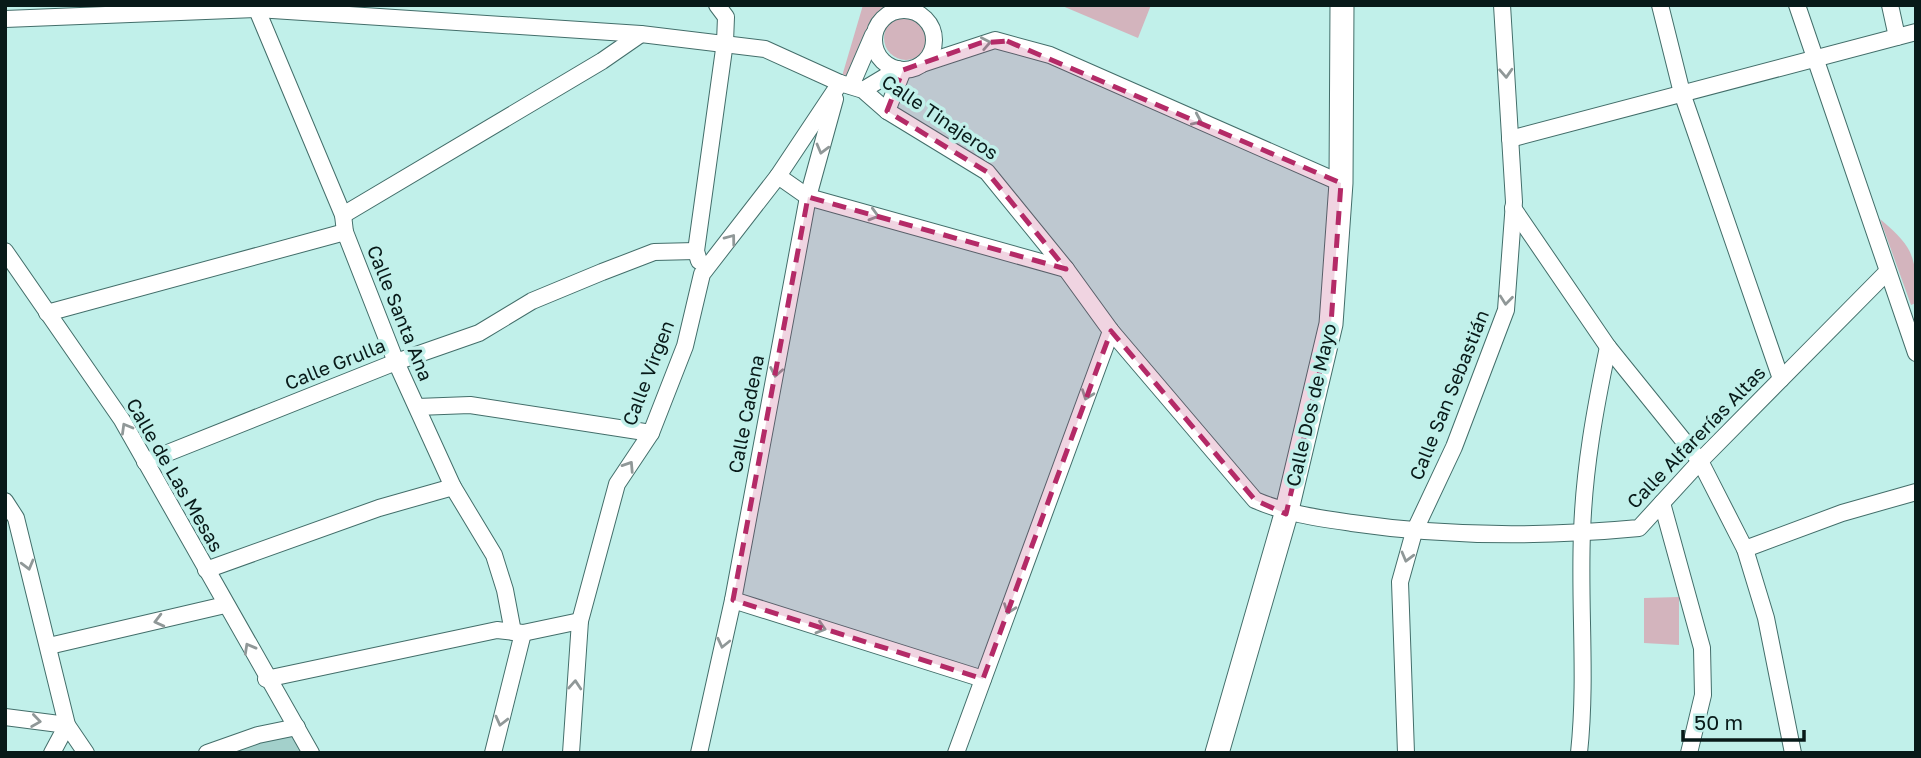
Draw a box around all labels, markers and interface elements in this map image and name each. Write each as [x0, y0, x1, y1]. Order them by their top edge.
one-way arrow [980, 36, 992, 51]
one-way arrow [1498, 68, 1513, 79]
street label: Calle Tinajeros [878, 69, 1003, 164]
one-way arrow [1190, 112, 1202, 126]
one-way arrow [815, 143, 830, 155]
one-way arrow [868, 207, 880, 221]
one-way arrow [722, 234, 735, 247]
street label: Calle Santa Ana [363, 242, 438, 384]
one-way arrow [1499, 294, 1514, 306]
street label: Calle San Sebastián [1404, 306, 1493, 483]
street label: Calle Virgen [617, 317, 678, 429]
street label: Calle Dos de Mayo [1281, 321, 1340, 489]
street label: Calle Grulla [281, 333, 389, 394]
street label: Calle Cadena [723, 353, 768, 475]
street label: Calle Alfarerías Altas [1622, 361, 1770, 513]
one-way arrow [769, 366, 784, 378]
one-way arrow [1082, 389, 1096, 401]
street label: Calle de Las Mesas [122, 394, 229, 556]
one-way arrow [121, 422, 134, 435]
one-way arrow [621, 461, 634, 474]
one-way arrow [1401, 551, 1415, 563]
one-way arrow [20, 559, 34, 571]
one-way arrow [1003, 602, 1017, 614]
one-way arrow [153, 613, 165, 627]
one-way arrow [815, 620, 827, 634]
one-way arrow [717, 637, 732, 649]
one-way arrow [244, 642, 257, 655]
one-way arrow [567, 679, 582, 690]
scale bar [1683, 698, 1804, 742]
text: 50 m [1694, 709, 1743, 735]
one-way arrow [30, 713, 42, 728]
one-way arrow [495, 715, 509, 727]

